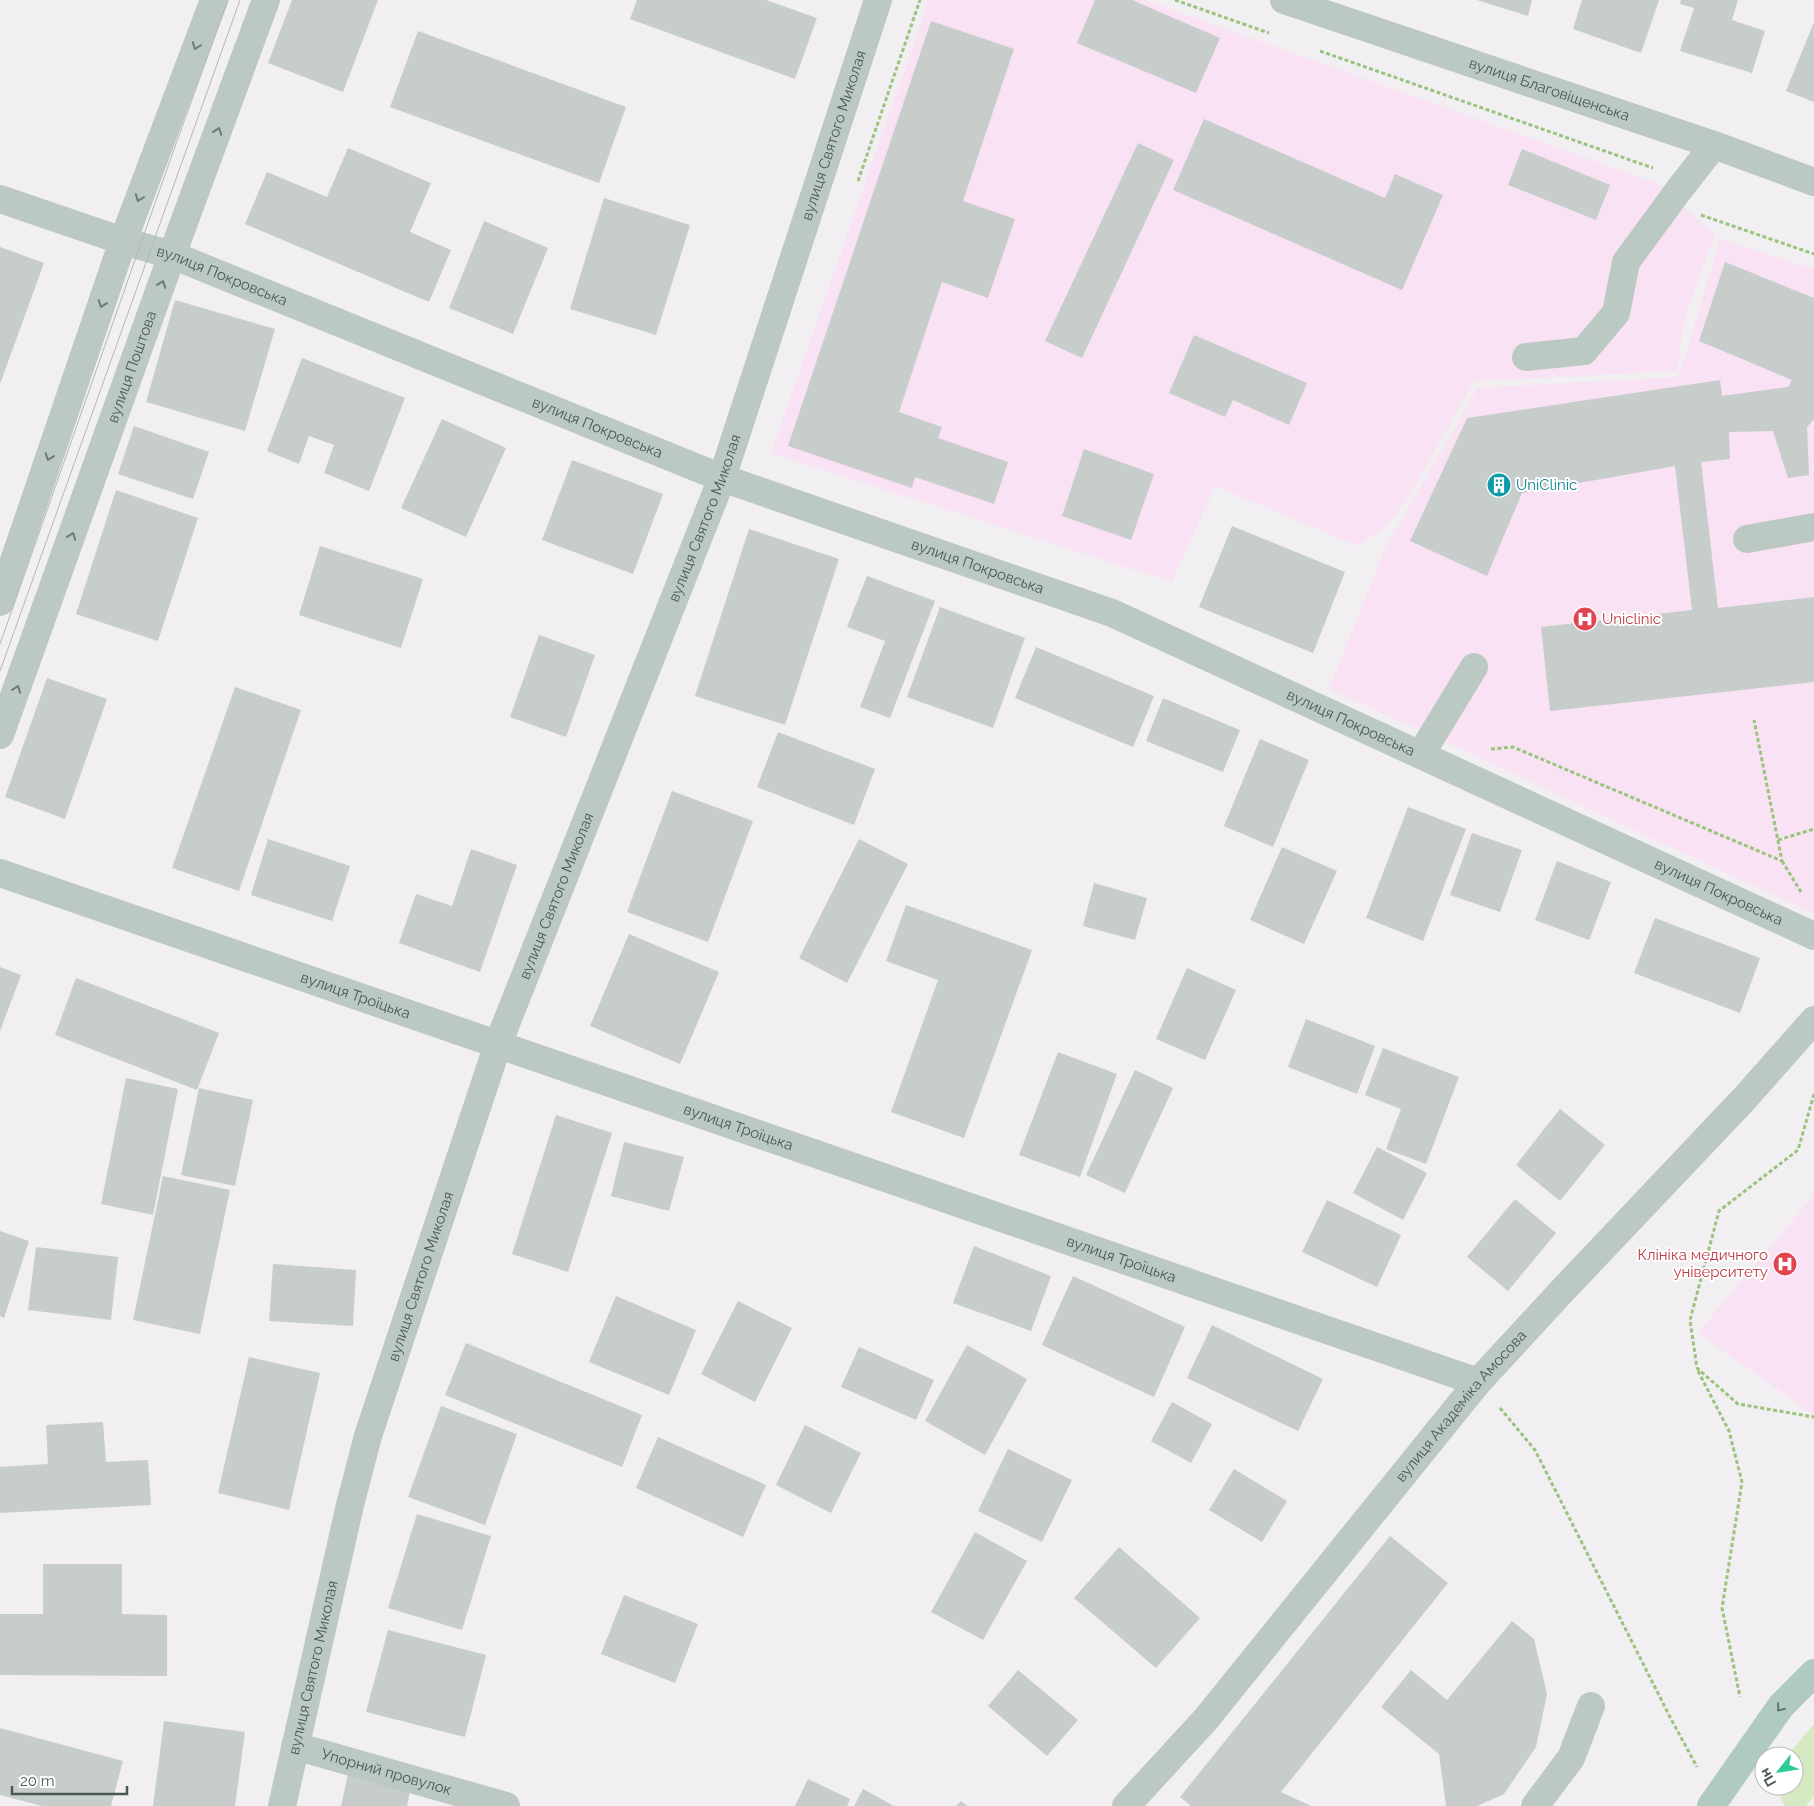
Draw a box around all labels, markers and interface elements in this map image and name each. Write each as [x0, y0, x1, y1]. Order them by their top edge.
one-way arrow [192, 41, 202, 49]
street label: вулиця Святого Миколая [798, 48, 870, 223]
street label: вулиця Благовіщенська [1467, 54, 1632, 125]
one-way arrow [212, 128, 222, 136]
one-way arrow [135, 193, 145, 201]
street label: вулиця Покровська [155, 242, 290, 310]
one-way arrow [156, 280, 166, 289]
one-way arrow [97, 299, 107, 307]
street label: вулиця Поштова [104, 308, 160, 425]
street label: вулиця Покровська [530, 393, 665, 462]
street label: вулиця Святого Миколая [665, 432, 745, 605]
one-way arrow [45, 453, 55, 461]
building icon: UniСlinic [1486, 472, 1512, 498]
place label: UniСlinic [1516, 476, 1577, 494]
one-way arrow [66, 532, 76, 541]
street label: вулиця Покровська [909, 535, 1046, 598]
hospital icon: Uniclinic [1572, 606, 1598, 632]
place label: Uniclinic [1602, 610, 1661, 628]
one-way arrow [11, 685, 21, 694]
street label: вулиця Покровська [1284, 686, 1418, 760]
street label: вулиця Святого Миколая [515, 810, 598, 982]
street label: вулиця Покровська [1652, 855, 1786, 929]
street label: вулиця Троїцька [298, 968, 413, 1023]
street label: вулиця Троїцька [681, 1100, 796, 1155]
street label: вулиця Святого Миколая [384, 1189, 457, 1364]
street label: вулиця Троїцька [1064, 1232, 1179, 1286]
place label: Клініка медичного університету [1638, 1246, 1768, 1281]
hospital icon: Клініка медичного університету [1772, 1251, 1798, 1277]
street label: вулиця Академіка Амосова [1392, 1326, 1530, 1486]
street label: вулиця Святого Миколая [285, 1579, 342, 1756]
one-way arrow [1778, 1702, 1786, 1711]
street label: Упорний провулок [319, 1745, 454, 1799]
north arrow [1754, 1746, 1804, 1796]
scale bar [12, 1764, 128, 1796]
text: Пн [1756, 1765, 1779, 1790]
text: 20 m [20, 1772, 55, 1790]

